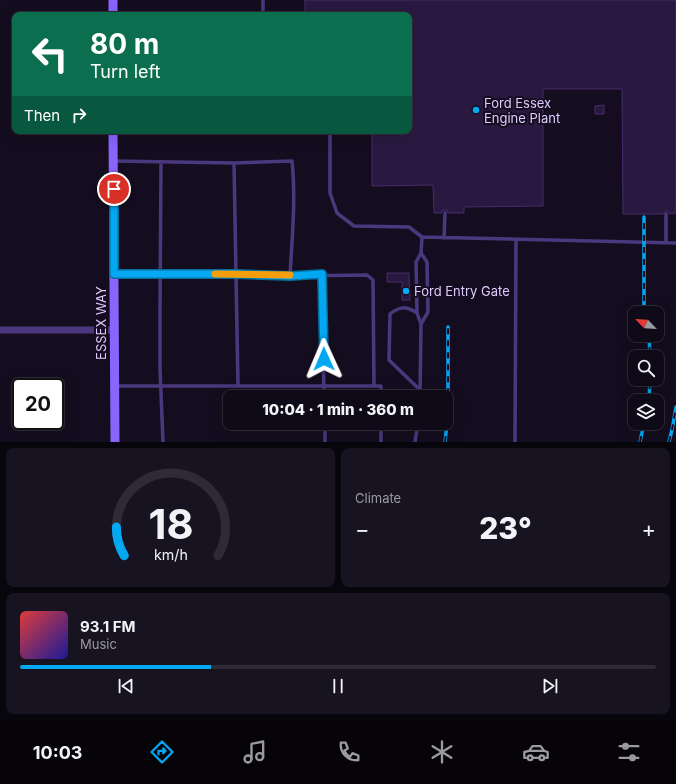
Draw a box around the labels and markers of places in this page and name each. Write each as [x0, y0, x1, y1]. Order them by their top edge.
place label: Ford Essex Engine Plant [484, 95, 560, 126]
marker: Ford Essex Engine Plant [471, 105, 481, 115]
pin [97, 172, 131, 206]
place label: Ford Entry Gate [414, 283, 510, 299]
marker: Ford Entry Gate [401, 286, 411, 296]

